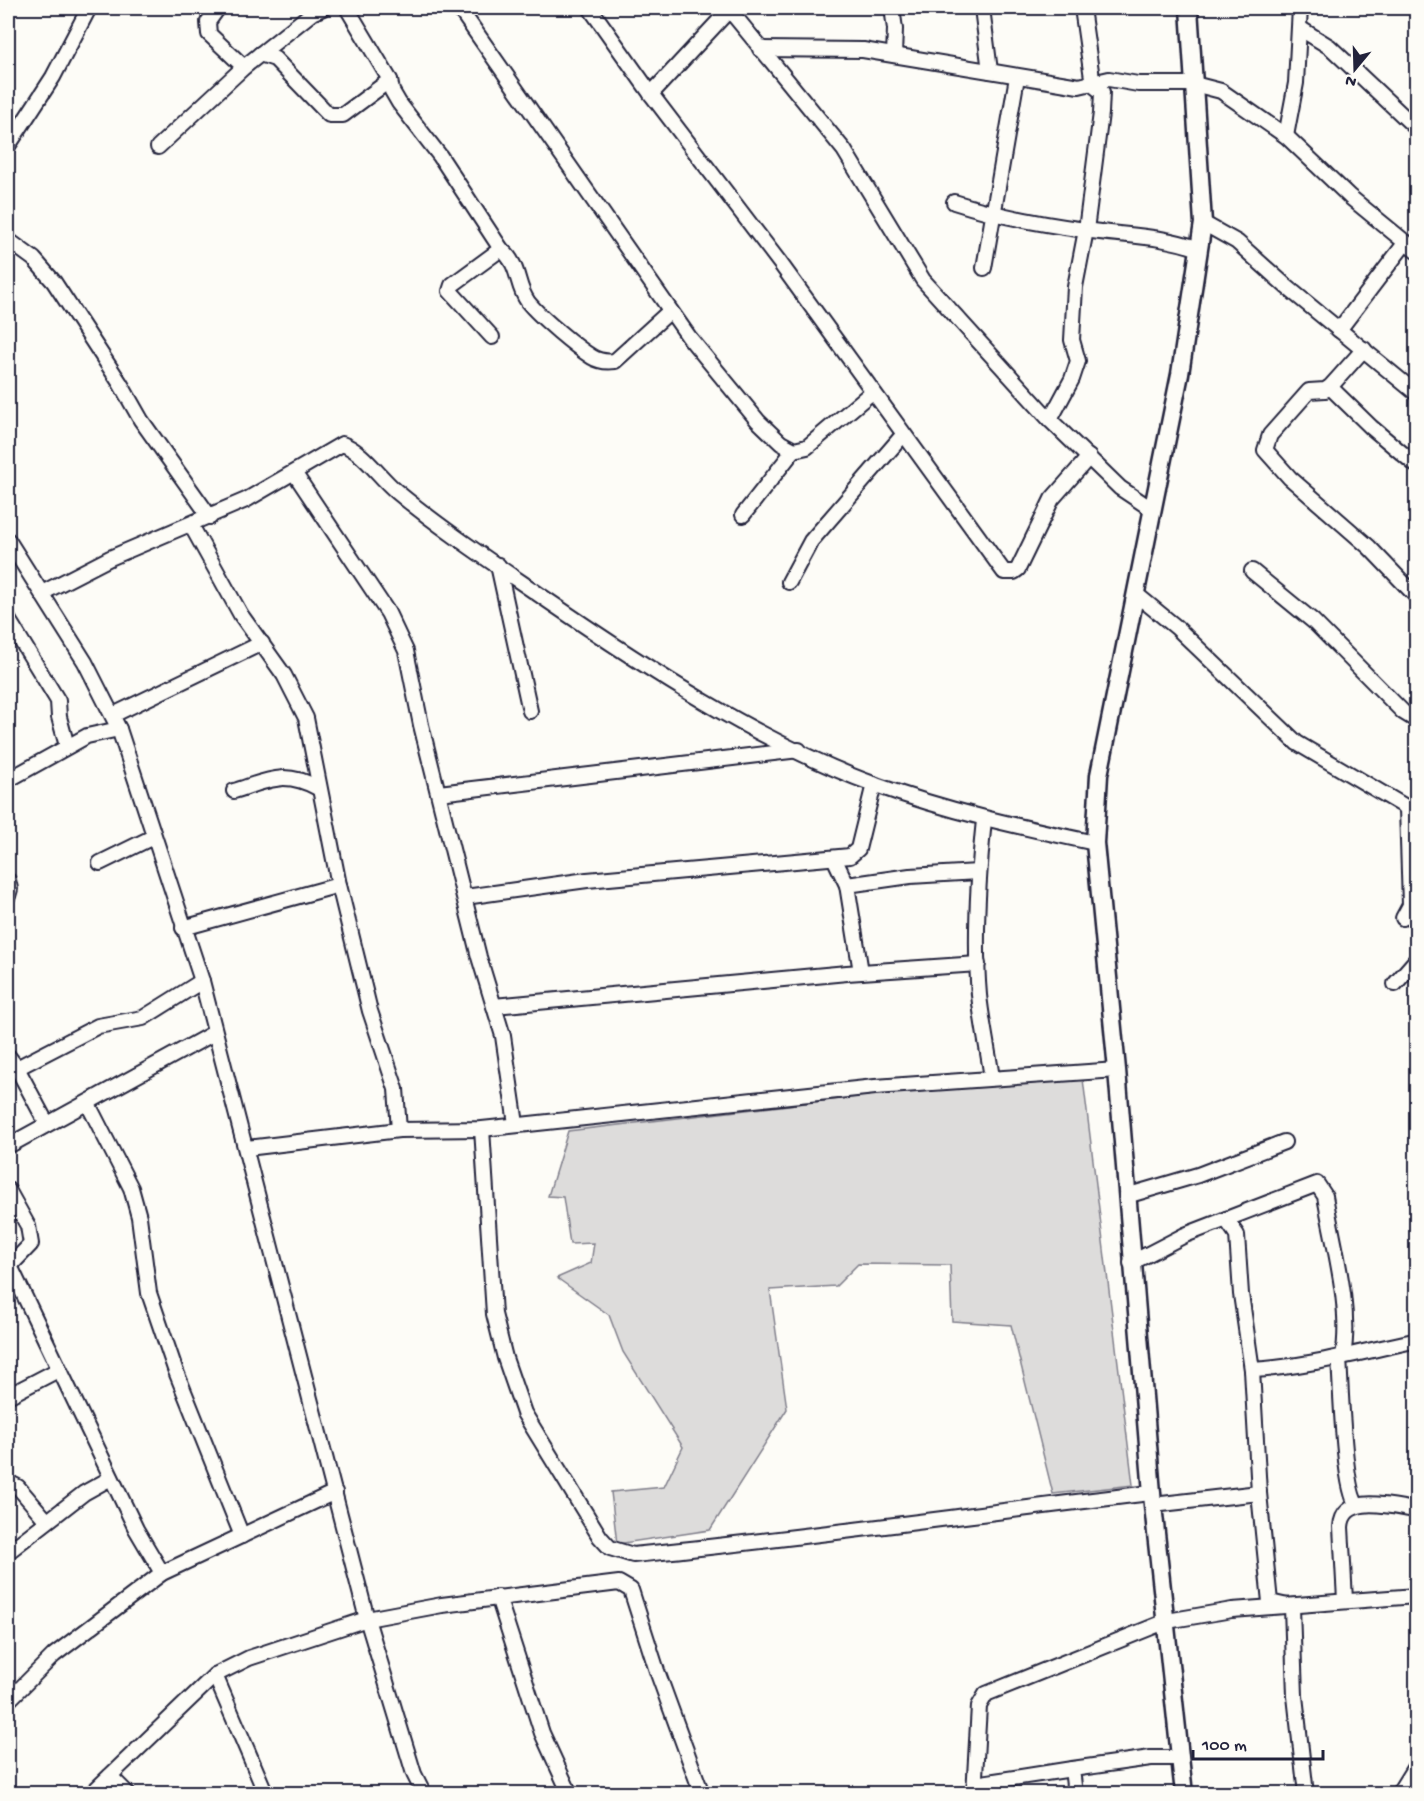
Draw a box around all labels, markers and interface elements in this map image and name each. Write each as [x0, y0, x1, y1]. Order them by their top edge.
north arrow [1325, 39, 1385, 99]
text: N [1343, 69, 1359, 91]
scale bar [1193, 1723, 1324, 1761]
text: 100 m [1201, 1736, 1247, 1757]

